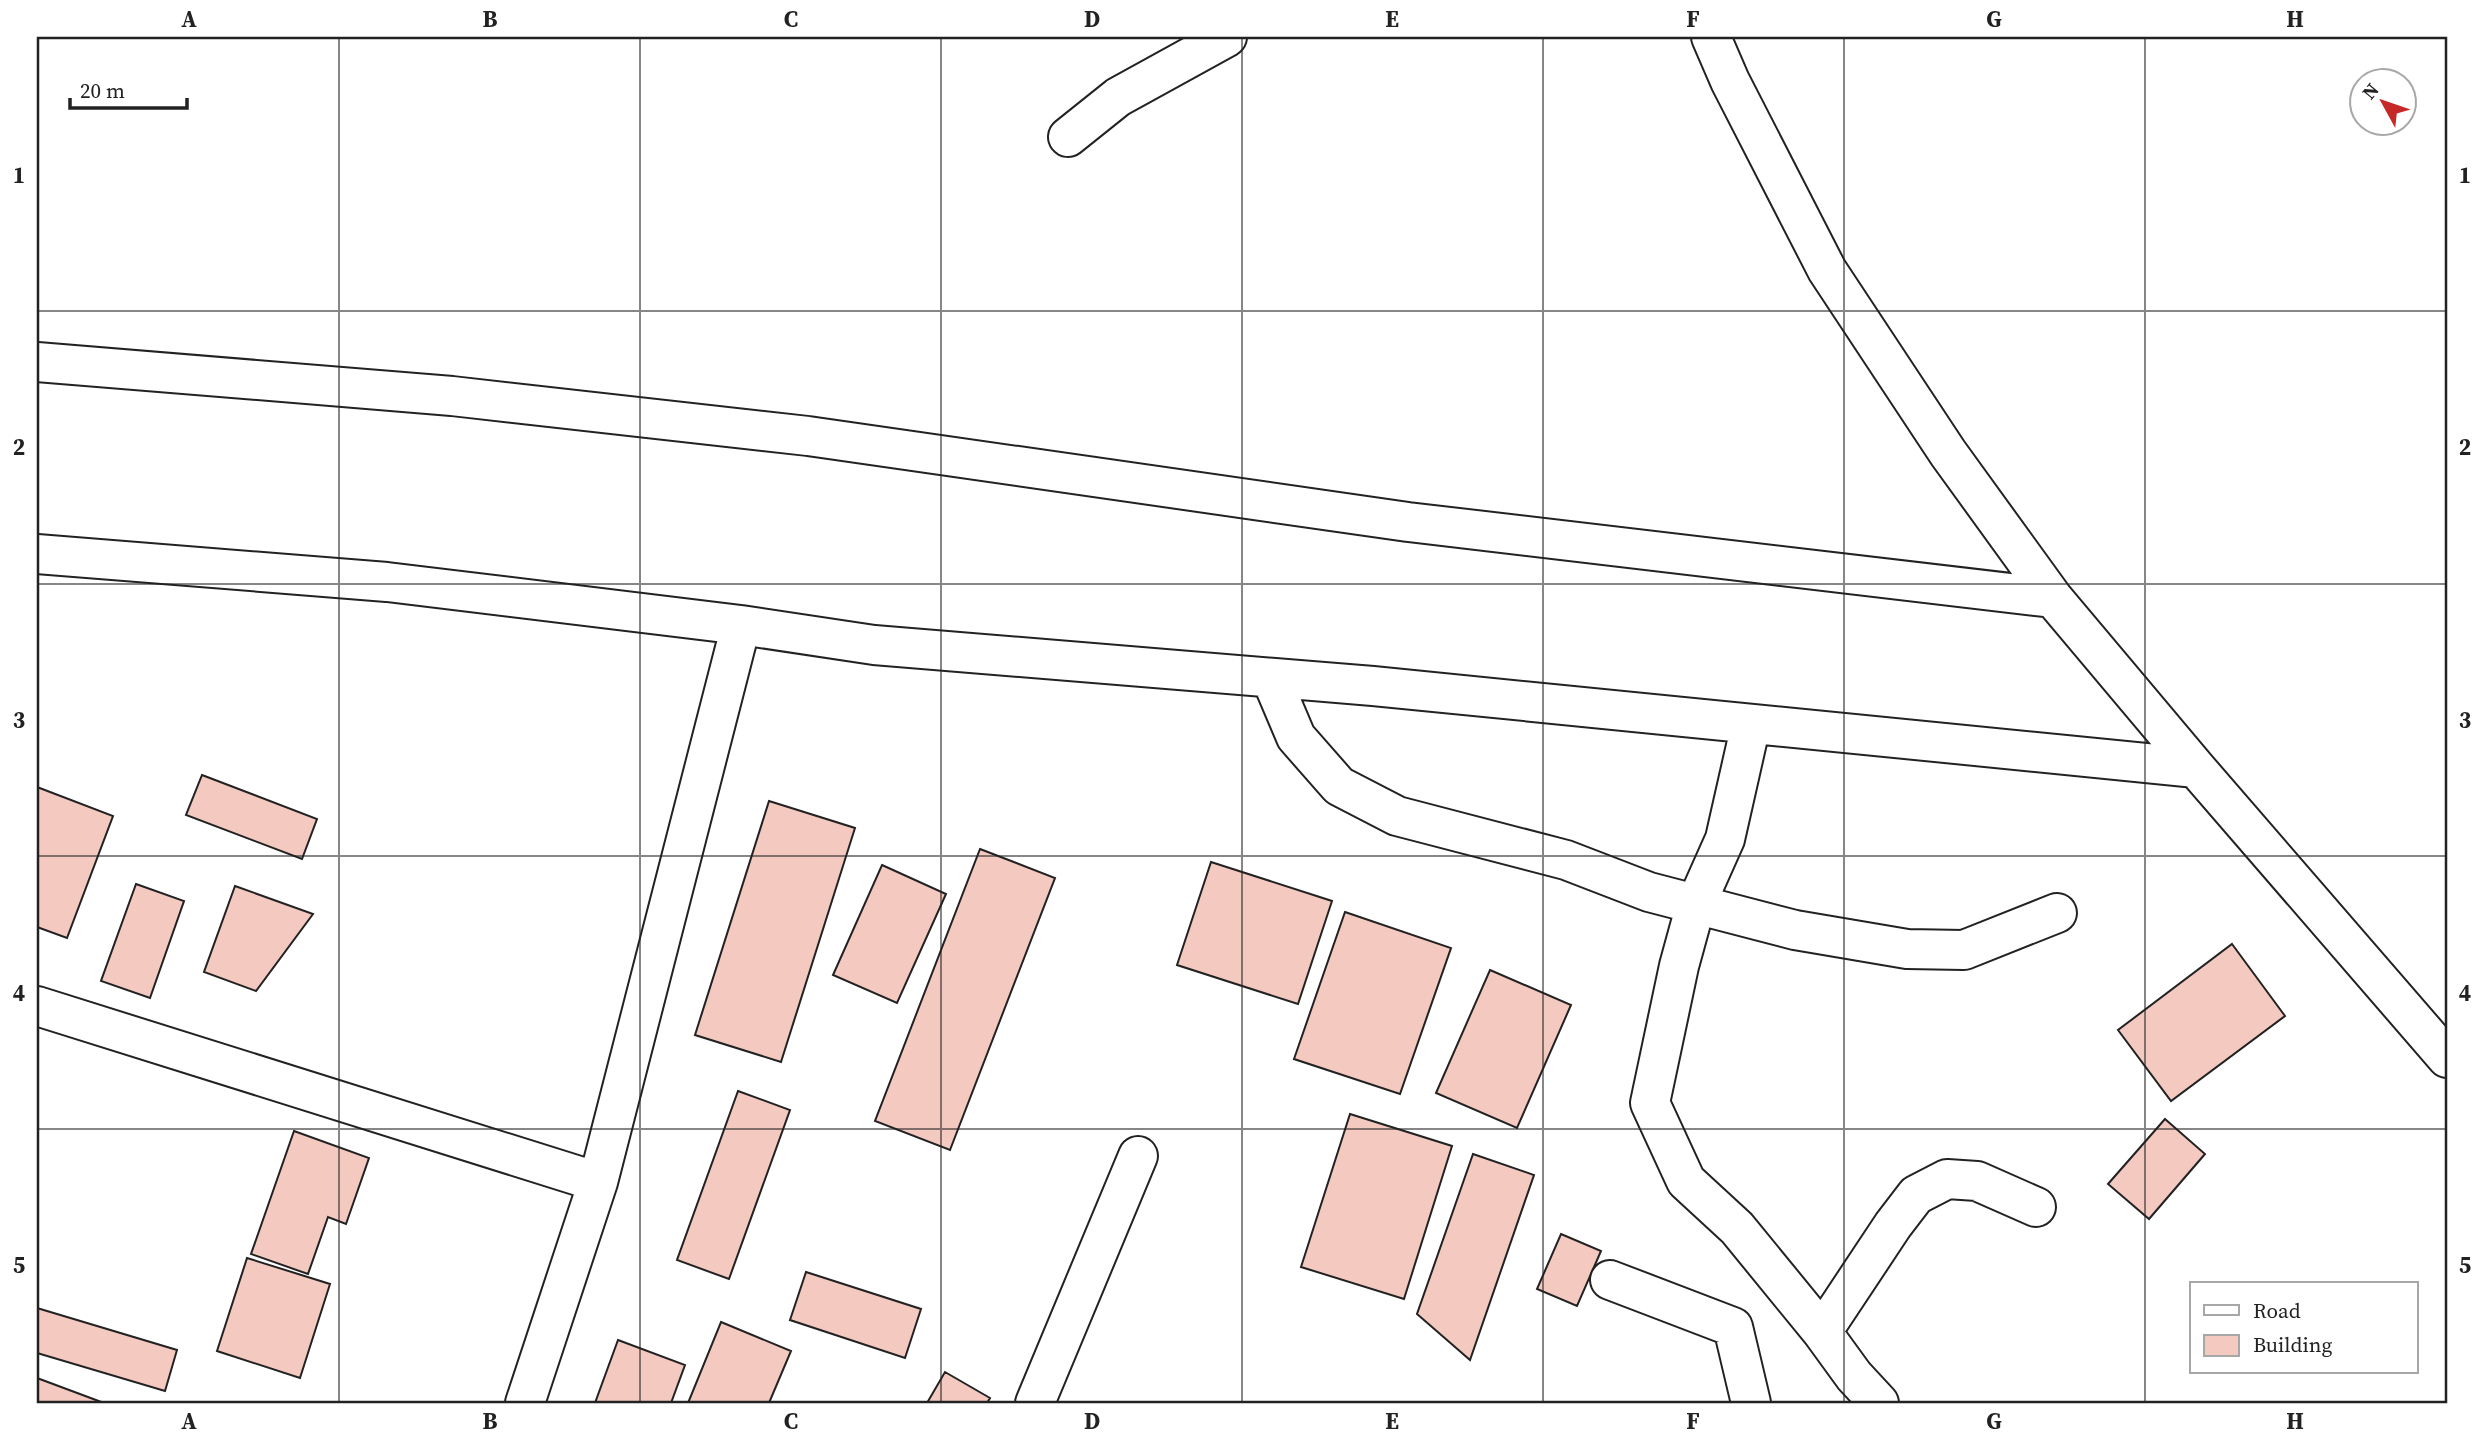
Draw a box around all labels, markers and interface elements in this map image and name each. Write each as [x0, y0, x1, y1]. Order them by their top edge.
text: A [181, 3, 197, 35]
text: B [483, 3, 498, 35]
text: C [784, 3, 798, 35]
text: D [1084, 3, 1100, 35]
text: E [1385, 3, 1399, 35]
text: F [1686, 3, 1700, 35]
text: G [1986, 3, 2002, 35]
text: H [2286, 3, 2304, 35]
scale bar [70, 66, 187, 110]
north arrow [2348, 66, 2418, 136]
text: 20 m [80, 76, 125, 105]
text: N [2356, 77, 2384, 105]
text: 1 [13, 159, 25, 191]
text: 1 [2459, 159, 2471, 191]
text: 2 [13, 431, 25, 463]
text: 2 [2459, 431, 2471, 463]
text: 3 [13, 704, 25, 736]
text: 3 [2459, 704, 2471, 736]
text: 4 [13, 977, 25, 1009]
text: 4 [2459, 977, 2471, 1009]
text: 5 [13, 1249, 25, 1281]
text: 5 [2459, 1249, 2471, 1281]
legend [2190, 1282, 2418, 1374]
text: Road [2253, 1296, 2301, 1325]
text: Building [2253, 1330, 2332, 1359]
text: A [181, 1405, 197, 1437]
text: B [483, 1405, 498, 1437]
text: C [784, 1405, 798, 1437]
text: D [1084, 1405, 1100, 1437]
text: E [1385, 1405, 1399, 1437]
text: F [1686, 1405, 1700, 1437]
text: G [1986, 1405, 2002, 1437]
text: H [2286, 1405, 2304, 1437]

